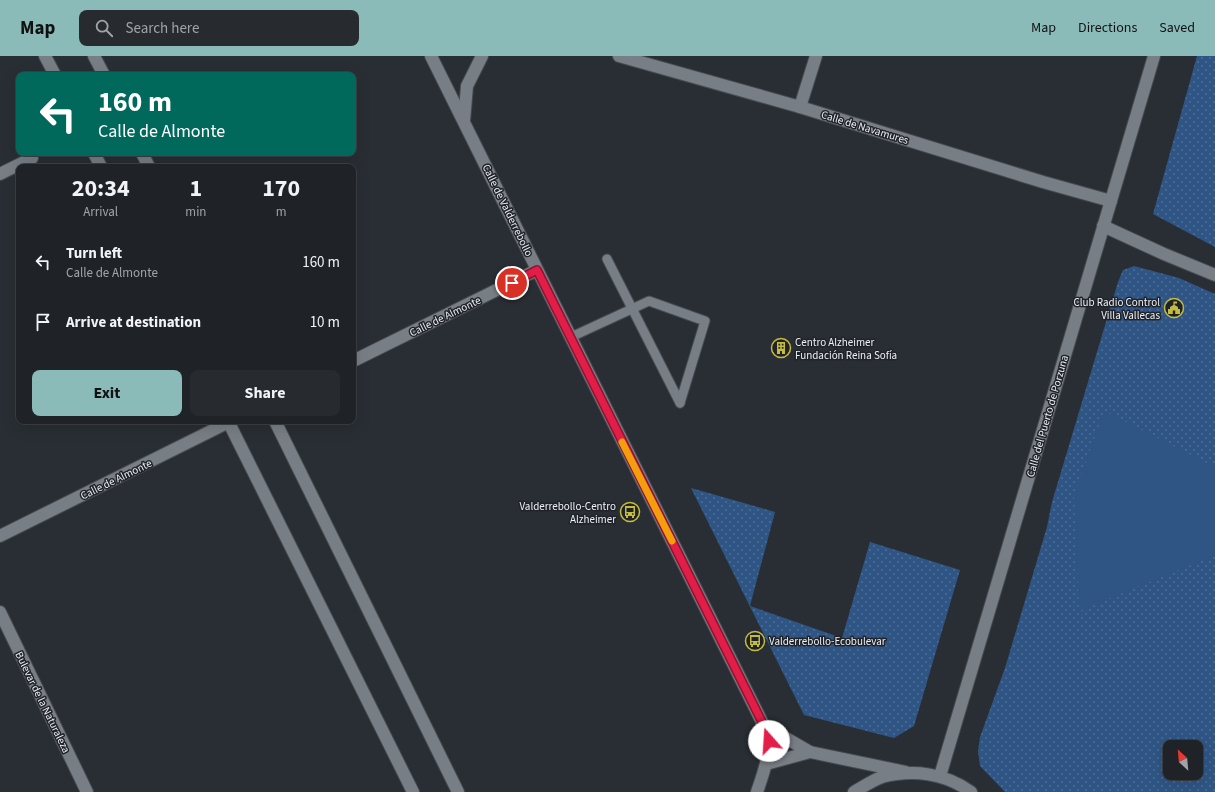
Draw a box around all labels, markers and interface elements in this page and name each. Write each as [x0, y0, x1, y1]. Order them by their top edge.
search box [79, 10, 359, 46]
text: Map [20, 15, 55, 42]
icon: search [93, 17, 115, 39]
text: Search here [125, 18, 199, 39]
text: Map [1031, 18, 1056, 38]
text: Directions [1078, 18, 1137, 38]
text: Saved [1159, 18, 1195, 38]
text: 160 m [98, 82, 172, 122]
icon: left [32, 88, 84, 140]
street label: Calle de Navamures [819, 107, 911, 148]
text: Calle de Almonte [98, 119, 225, 144]
street label: Calle de Valderrebollo [479, 162, 536, 259]
text: 20:34 [72, 171, 130, 206]
text: 1 [190, 171, 202, 206]
text: 170 [262, 171, 300, 206]
text: Arrival [83, 203, 118, 221]
text: min [185, 203, 206, 221]
text: m [276, 203, 287, 221]
text: Turn left [66, 243, 122, 264]
icon: left [32, 251, 54, 273]
text: 160 m [302, 252, 340, 273]
text: Calle de Almonte [66, 264, 158, 282]
pin [495, 266, 529, 300]
icon: arrive [501, 272, 523, 294]
street label: Calle de Almonte [407, 292, 484, 340]
place label: Club Radio Control Villa Vallecas [1073, 295, 1160, 323]
public building icon: Club Radio Control Villa Vallecas [1163, 297, 1185, 319]
icon: arrive [32, 311, 54, 333]
text: Arrive at destination [66, 312, 201, 333]
text: 10 m [310, 312, 340, 333]
place label: Centro Alzheimer Fundación Reina Sofía [795, 335, 897, 363]
building icon: Centro Alzheimer Fundación Reina Sofía [770, 337, 792, 359]
street label: Calle del Puerto de Porzuna [1023, 353, 1072, 479]
button: Exit [32, 370, 182, 416]
button: Share [190, 370, 340, 416]
street label: Calle de Almonte [78, 455, 155, 503]
place label: Valderrebollo-Centro Alzheimer [519, 499, 616, 527]
bus stop icon: Valderrebollo-Centro Alzheimer [619, 501, 641, 523]
bus stop icon: Valderrebollo-Ecobulevar [744, 630, 766, 652]
place label: Valderrebollo-Ecobulevar [769, 634, 886, 649]
street label: Bulevar de la Naturaleza [11, 649, 74, 755]
position arrow [748, 720, 790, 762]
north arrow [1163, 740, 1203, 780]
map controls [1163, 740, 1203, 780]

